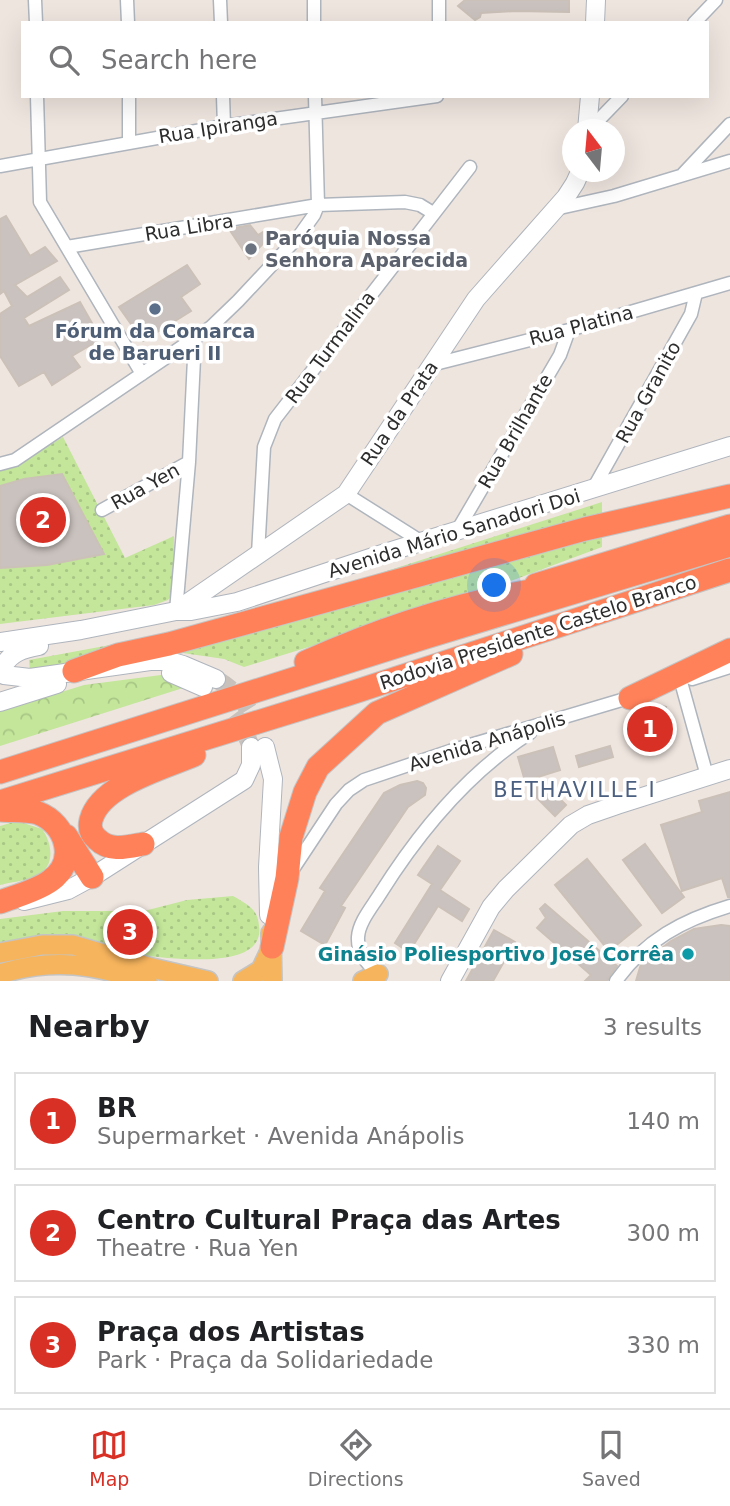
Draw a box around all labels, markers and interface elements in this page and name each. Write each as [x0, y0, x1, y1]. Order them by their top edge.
search box [21, 21, 709, 98]
icon: search [45, 41, 83, 79]
text: Search here [101, 45, 257, 75]
street label: Rua Ipiranga [157, 107, 279, 147]
north arrow [562, 119, 625, 182]
street label: Rua Libra [143, 209, 235, 245]
place label: Paróquia Nossa Senhora Aparecida [265, 227, 468, 271]
marker: Paróquia Nossa Senhora Aparecida [243, 241, 259, 257]
street label: Rua Turmalina [281, 287, 379, 407]
marker: Fórum da Comarca de Barueri II [147, 301, 163, 317]
street label: Rua Platina [527, 301, 635, 349]
place label: Fórum da Comarca de Barueri II [55, 320, 255, 364]
street label: Rua Granito [611, 337, 685, 447]
street label: Rua da Prata [356, 356, 442, 470]
street label: Rua Brilhante [473, 370, 557, 492]
street label: Rua Yen [107, 458, 183, 514]
street label: Avenida Mário Sanadori Doi [325, 484, 583, 582]
pin: 2 [20, 494, 66, 546]
your location [477, 568, 511, 602]
street label: Rodovia Presidente Castelo Branco [377, 570, 699, 694]
pin: 1 [627, 703, 673, 755]
street label: Avenida Anápolis [406, 707, 568, 775]
district label: BETHAVILLE I [493, 778, 657, 802]
pin: 3 [107, 906, 153, 958]
place label: Ginásio Poliesportivo José Corrêa [318, 943, 674, 965]
marker: Ginásio Poliesportivo José Corrêa [680, 946, 696, 962]
text: Nearby [28, 1009, 150, 1044]
text: 3 results [603, 1014, 702, 1040]
text: BR [97, 1093, 137, 1123]
text: 1 [45, 1108, 61, 1134]
text: 140 m [626, 1108, 700, 1134]
text: Supermarket · Avenida Anápolis [97, 1123, 465, 1149]
text: Centro Cultural Praça das Artes [97, 1205, 561, 1235]
text: 2 [45, 1220, 61, 1246]
text: 300 m [626, 1220, 700, 1246]
text: Theatre · Rua Yen [97, 1235, 299, 1261]
text: Praça dos Artistas [97, 1317, 365, 1347]
text: 3 [45, 1332, 61, 1358]
text: 330 m [626, 1332, 700, 1358]
text: Park · Praça da Solidariedade [97, 1347, 433, 1373]
tab: Map [89, 1426, 129, 1490]
tab: Directions [308, 1426, 404, 1490]
tab: Saved [582, 1426, 641, 1490]

